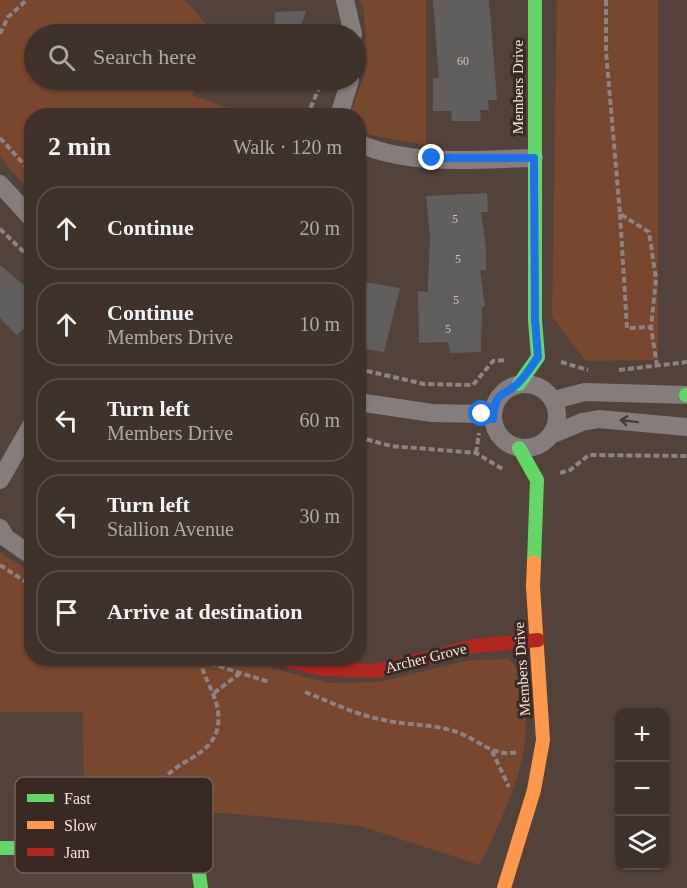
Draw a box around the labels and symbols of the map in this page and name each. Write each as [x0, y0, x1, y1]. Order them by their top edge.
street label: Members Drive [510, 39, 526, 134]
house number: 60 [457, 54, 469, 68]
route end [418, 144, 444, 170]
house number: 5 [452, 212, 458, 226]
house number: 5 [455, 252, 461, 266]
house number: 5 [453, 293, 459, 307]
house number: 5 [445, 322, 451, 336]
route start [468, 400, 494, 426]
one-way arrow [619, 415, 639, 426]
street label: Members Drive [511, 621, 533, 717]
street label: Archer Grove [384, 640, 468, 676]
legend [15, 777, 213, 873]
text: Fast [64, 790, 91, 807]
text: Slow [64, 817, 97, 834]
text: Jam [64, 844, 90, 861]

